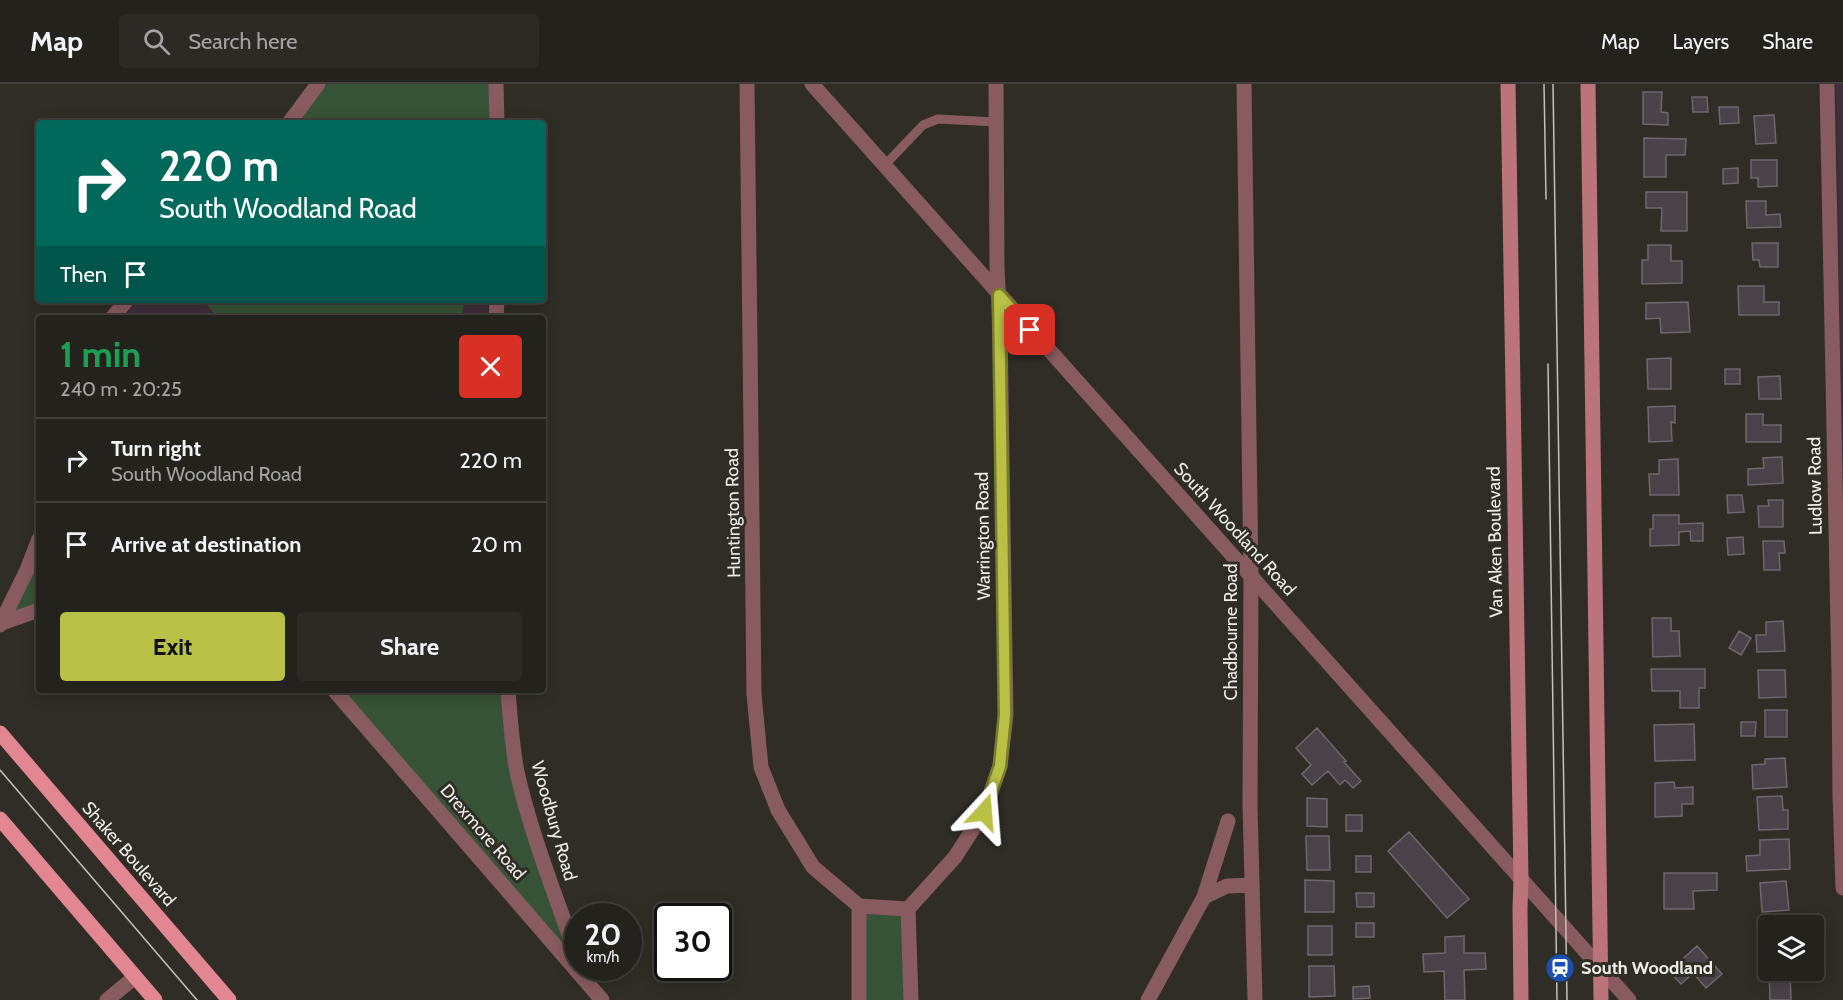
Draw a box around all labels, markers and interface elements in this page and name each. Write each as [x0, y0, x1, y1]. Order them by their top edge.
search box [119, 14, 539, 68]
text: Map [30, 24, 83, 58]
icon: search [140, 25, 173, 58]
text: Search here [188, 28, 297, 55]
text: Map [1601, 29, 1640, 54]
text: Layers [1673, 29, 1729, 54]
text: Share [1762, 29, 1813, 54]
text: 220 m [159, 140, 279, 192]
icon: right [60, 144, 138, 222]
text: South Woodland Road [159, 192, 417, 225]
icon: arrive [119, 258, 152, 291]
text: Then [60, 261, 107, 288]
pin [1004, 304, 1055, 355]
icon: arrive [1013, 313, 1046, 346]
text: 1 min [60, 332, 141, 376]
button: close [459, 335, 522, 398]
text: 240 m · 20:25 [60, 377, 182, 401]
text: Turn right [111, 435, 201, 462]
street label: Ludlow Road [1803, 437, 1827, 535]
icon: right [60, 444, 93, 477]
text: 220 m [459, 447, 522, 474]
street label: Huntington Road [721, 448, 745, 578]
street label: South Woodland Road [1169, 458, 1301, 600]
text: South Woodland Road [111, 462, 302, 486]
street label: Van Aken Boulevard [1483, 466, 1507, 618]
street label: Warrington Road [971, 472, 995, 600]
icon: arrive [60, 528, 93, 561]
text: Arrive at destination [111, 531, 301, 558]
text: 20 m [471, 531, 522, 558]
street label: Chadbourne Road [1220, 564, 1242, 700]
button: Exit [60, 612, 285, 681]
button: Share [297, 612, 522, 681]
street label: Woodbury Road [526, 759, 582, 883]
street label: Drexmore Road [435, 780, 531, 884]
position arrow [952, 780, 1016, 844]
street label: Shaker Boulevard [78, 797, 180, 911]
speed limit sign: 30 [654, 903, 732, 981]
map controls [1758, 915, 1824, 981]
button: layers [1758, 915, 1824, 981]
text: 20 [584, 916, 622, 953]
text: km/h [587, 948, 619, 966]
station icon: South Woodland [1544, 952, 1576, 984]
place label: South Woodland [1581, 957, 1713, 979]

